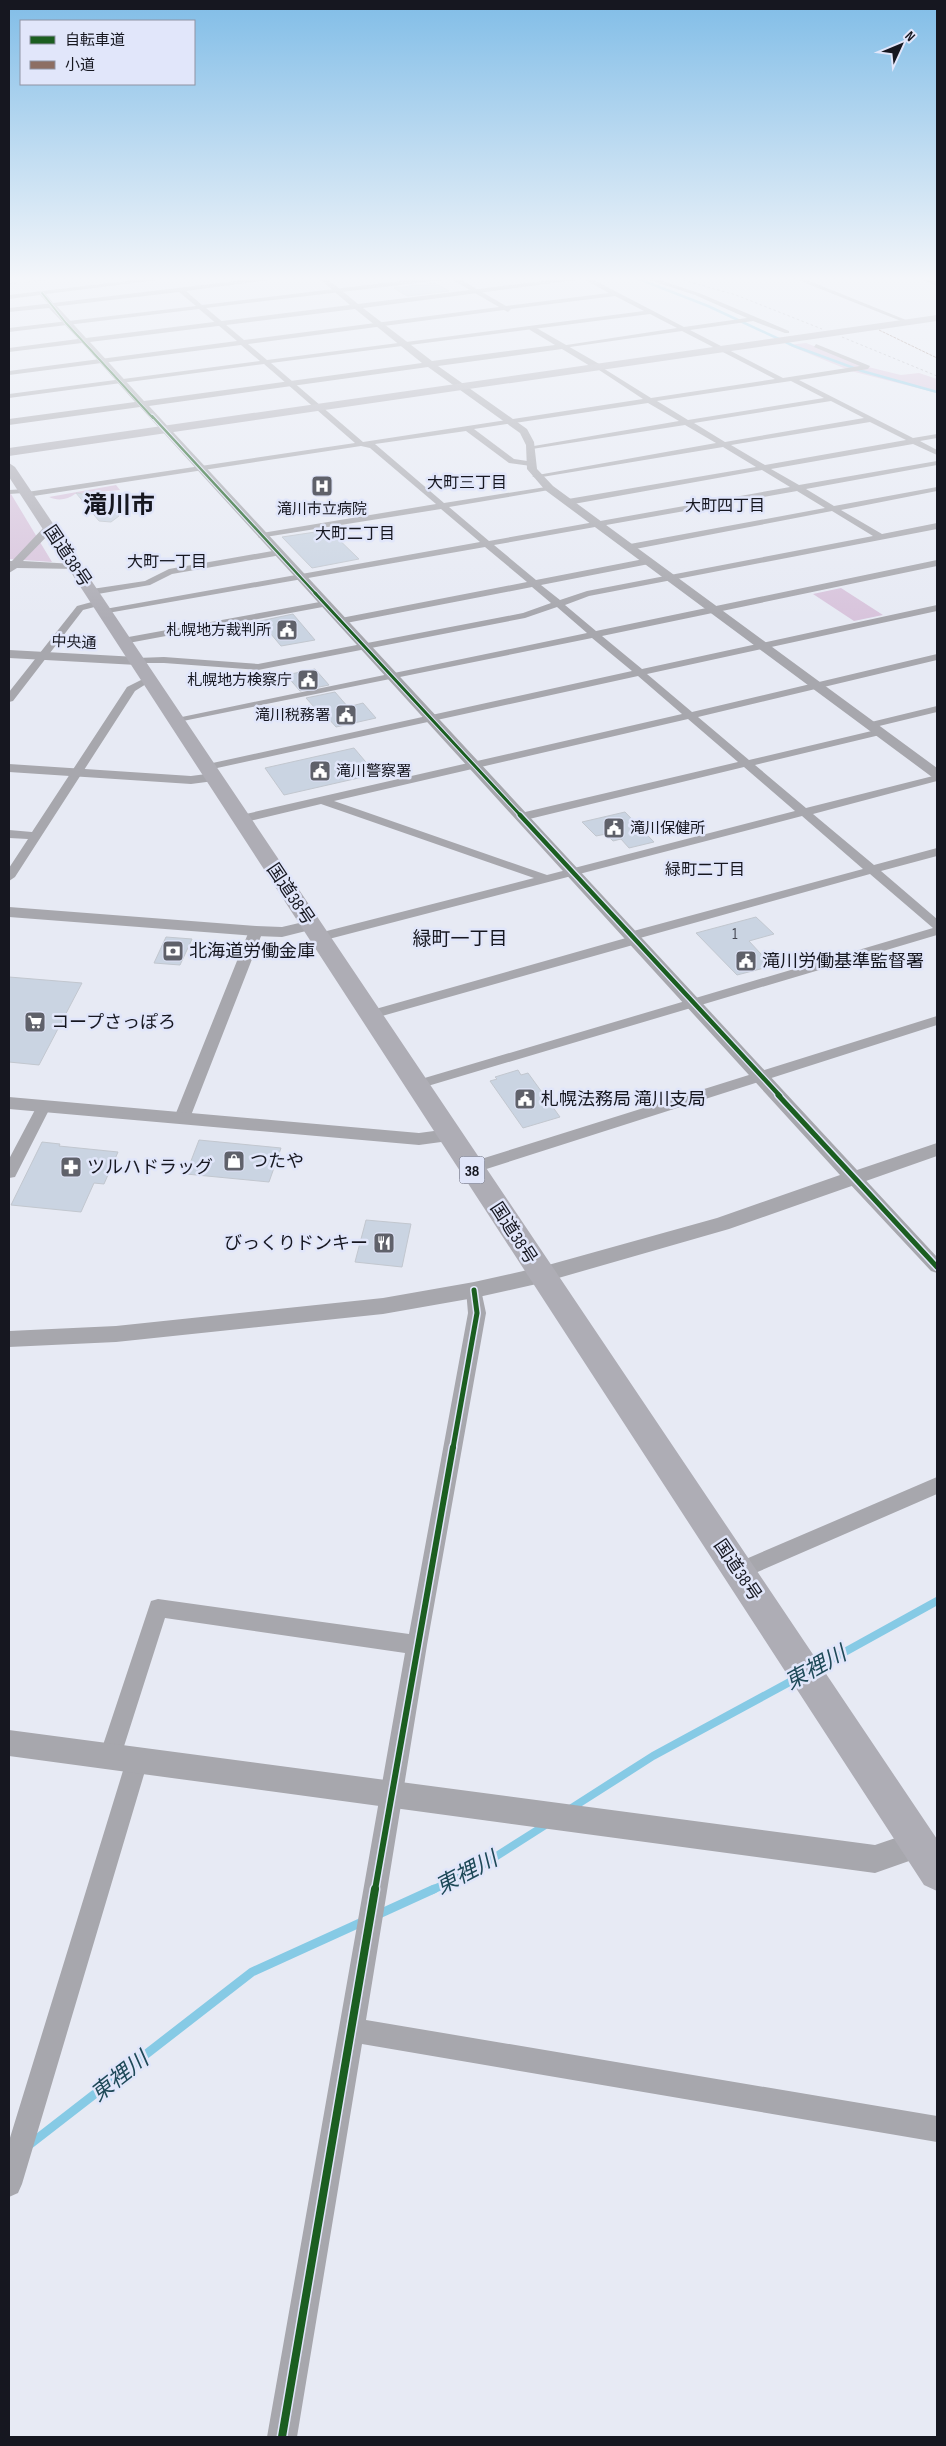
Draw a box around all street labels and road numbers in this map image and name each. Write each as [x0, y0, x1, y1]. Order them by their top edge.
street label: 国道38号 [39, 522, 96, 591]
street label: 中央通 [51, 632, 97, 653]
street label: 国道38号 [262, 860, 319, 929]
road number: 38 [460, 1156, 484, 1184]
street label: 国道38号 [486, 1198, 541, 1268]
street label: 国道38号 [709, 1536, 766, 1605]

